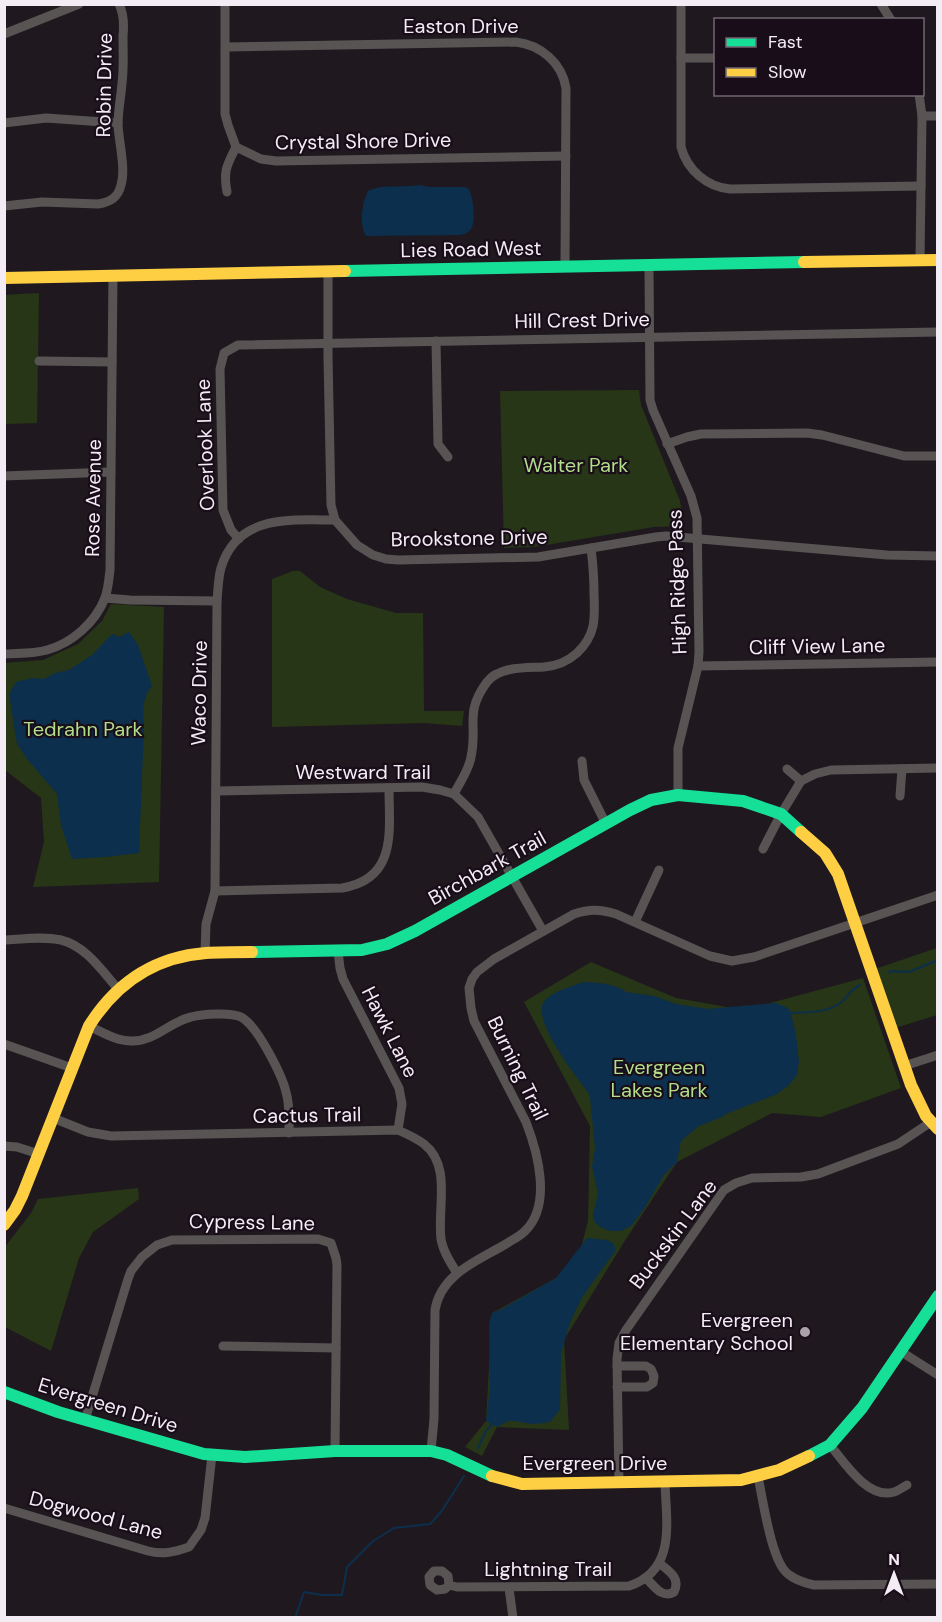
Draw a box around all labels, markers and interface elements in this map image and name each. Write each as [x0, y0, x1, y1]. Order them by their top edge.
street label: Easton Drive [403, 13, 519, 39]
legend [714, 18, 924, 96]
text: Fast [768, 30, 803, 54]
street label: Robin Drive [90, 32, 118, 138]
text: Slow [768, 60, 807, 84]
street label: Crystal Shore Drive [275, 126, 451, 156]
street label: Lies Road West [400, 235, 542, 263]
street label: Hill Crest Drive [514, 306, 650, 334]
street label: Overlook Lane [190, 379, 220, 511]
street label: Rose Avenue [79, 439, 107, 557]
park label: Walter Park [524, 452, 628, 478]
street label: High Ridge Pass [661, 509, 693, 655]
street label: Brookstone Drive [390, 524, 548, 552]
street label: Cliff View Lane [749, 632, 885, 660]
street label: Waco Drive [185, 640, 213, 746]
park label: Tedrahn Park [23, 716, 143, 742]
street label: Westward Trail [295, 759, 431, 785]
street label: Birchbark Trail [424, 825, 550, 911]
street label: Hawk Lane [356, 982, 424, 1082]
street label: Burning Trail [482, 1012, 554, 1124]
park label: Evergreen Lakes Park [611, 1054, 708, 1103]
street label: Cactus Trail [252, 1101, 362, 1129]
street label: Buckskin Lane [623, 1174, 723, 1294]
street label: Cypress Lane [189, 1208, 315, 1236]
place label: Evergreen Elementary School [620, 1307, 793, 1356]
marker: Evergreen Elementary School [798, 1325, 812, 1339]
street label: Evergreen Drive [35, 1371, 181, 1439]
street label: Evergreen Drive [523, 1450, 667, 1476]
street label: Dogwood Lane [26, 1485, 166, 1545]
north arrow [864, 1544, 924, 1604]
text: N [888, 1549, 900, 1570]
street label: Lightning Trail [484, 1556, 612, 1582]

